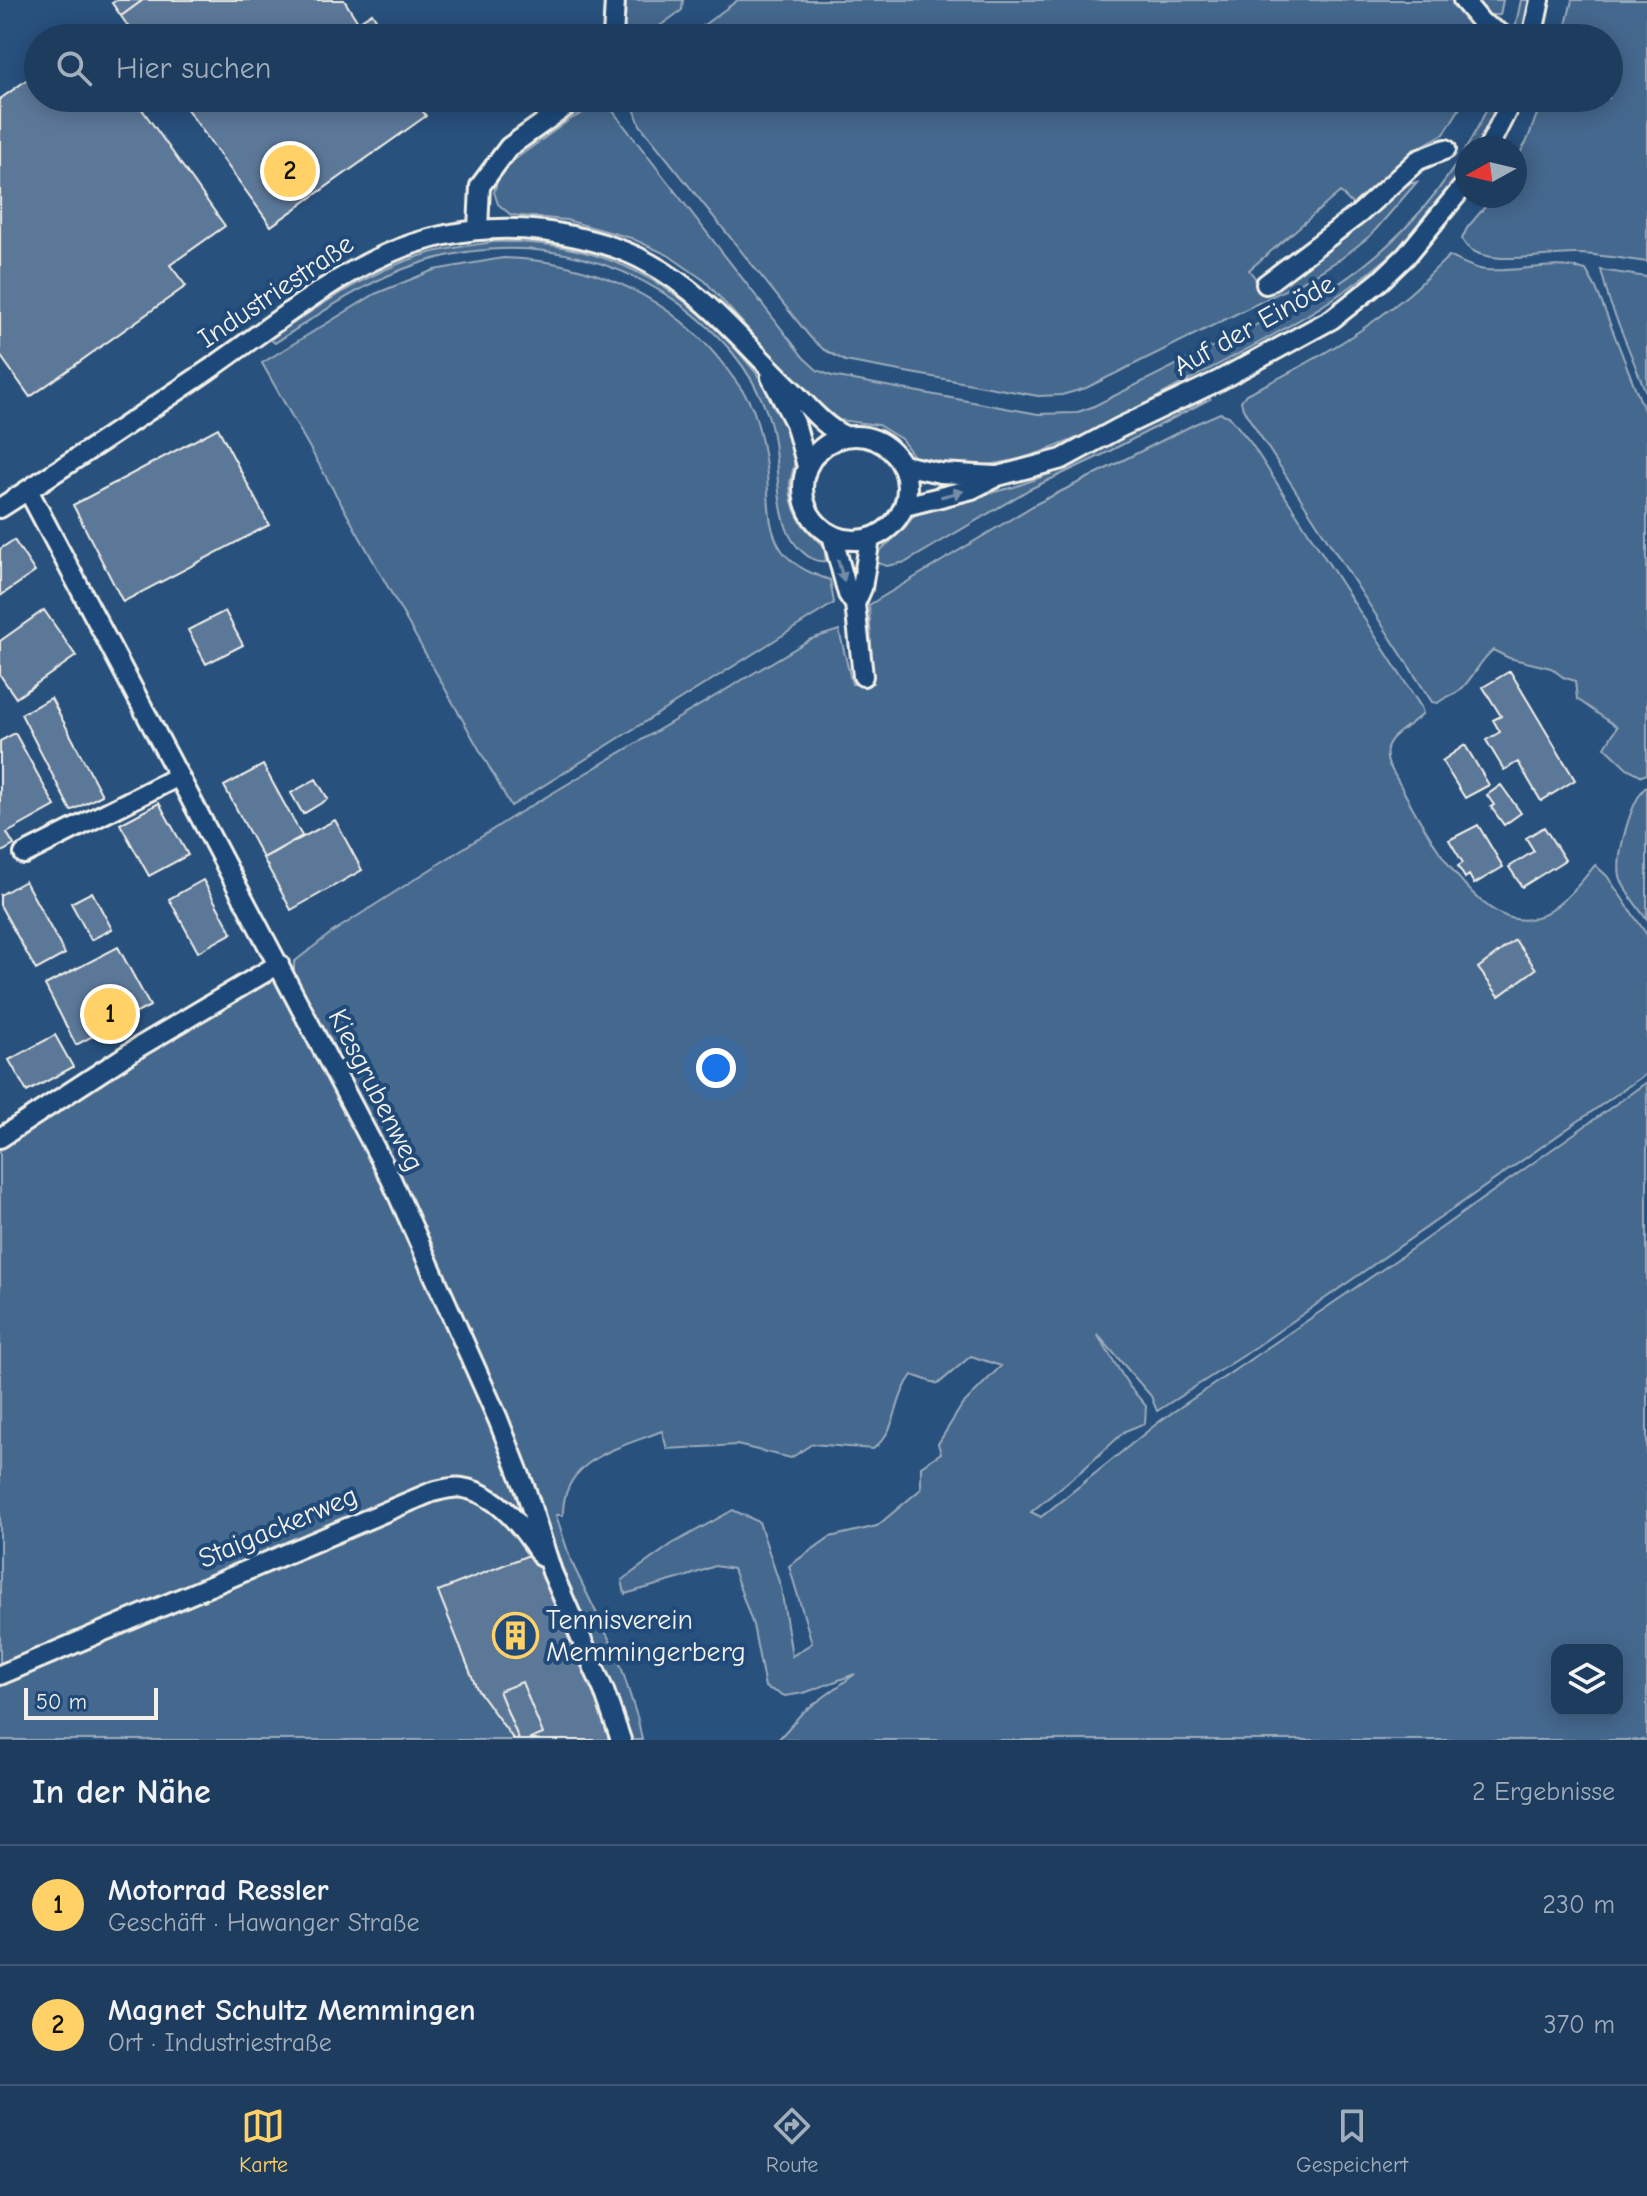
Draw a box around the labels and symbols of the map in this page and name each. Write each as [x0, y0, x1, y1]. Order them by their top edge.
north arrow [1455, 136, 1527, 208]
pin: 2 [264, 141, 316, 201]
street label: Industriestraße [192, 227, 360, 355]
street label: Auf der Einöde [1168, 267, 1340, 383]
one-way arrow [940, 487, 965, 499]
one-way arrow [836, 558, 848, 583]
pin: 1 [84, 984, 136, 1044]
street label: Kiesgrubenweg [321, 1004, 431, 1176]
your location [696, 1048, 736, 1088]
street label: Staigackerweg [194, 1479, 362, 1575]
place label: Tennisverein Memmingerberg [546, 1604, 746, 1668]
building icon: Tennisverein Memmingerberg [491, 1612, 539, 1660]
scale bar [24, 1684, 158, 1720]

